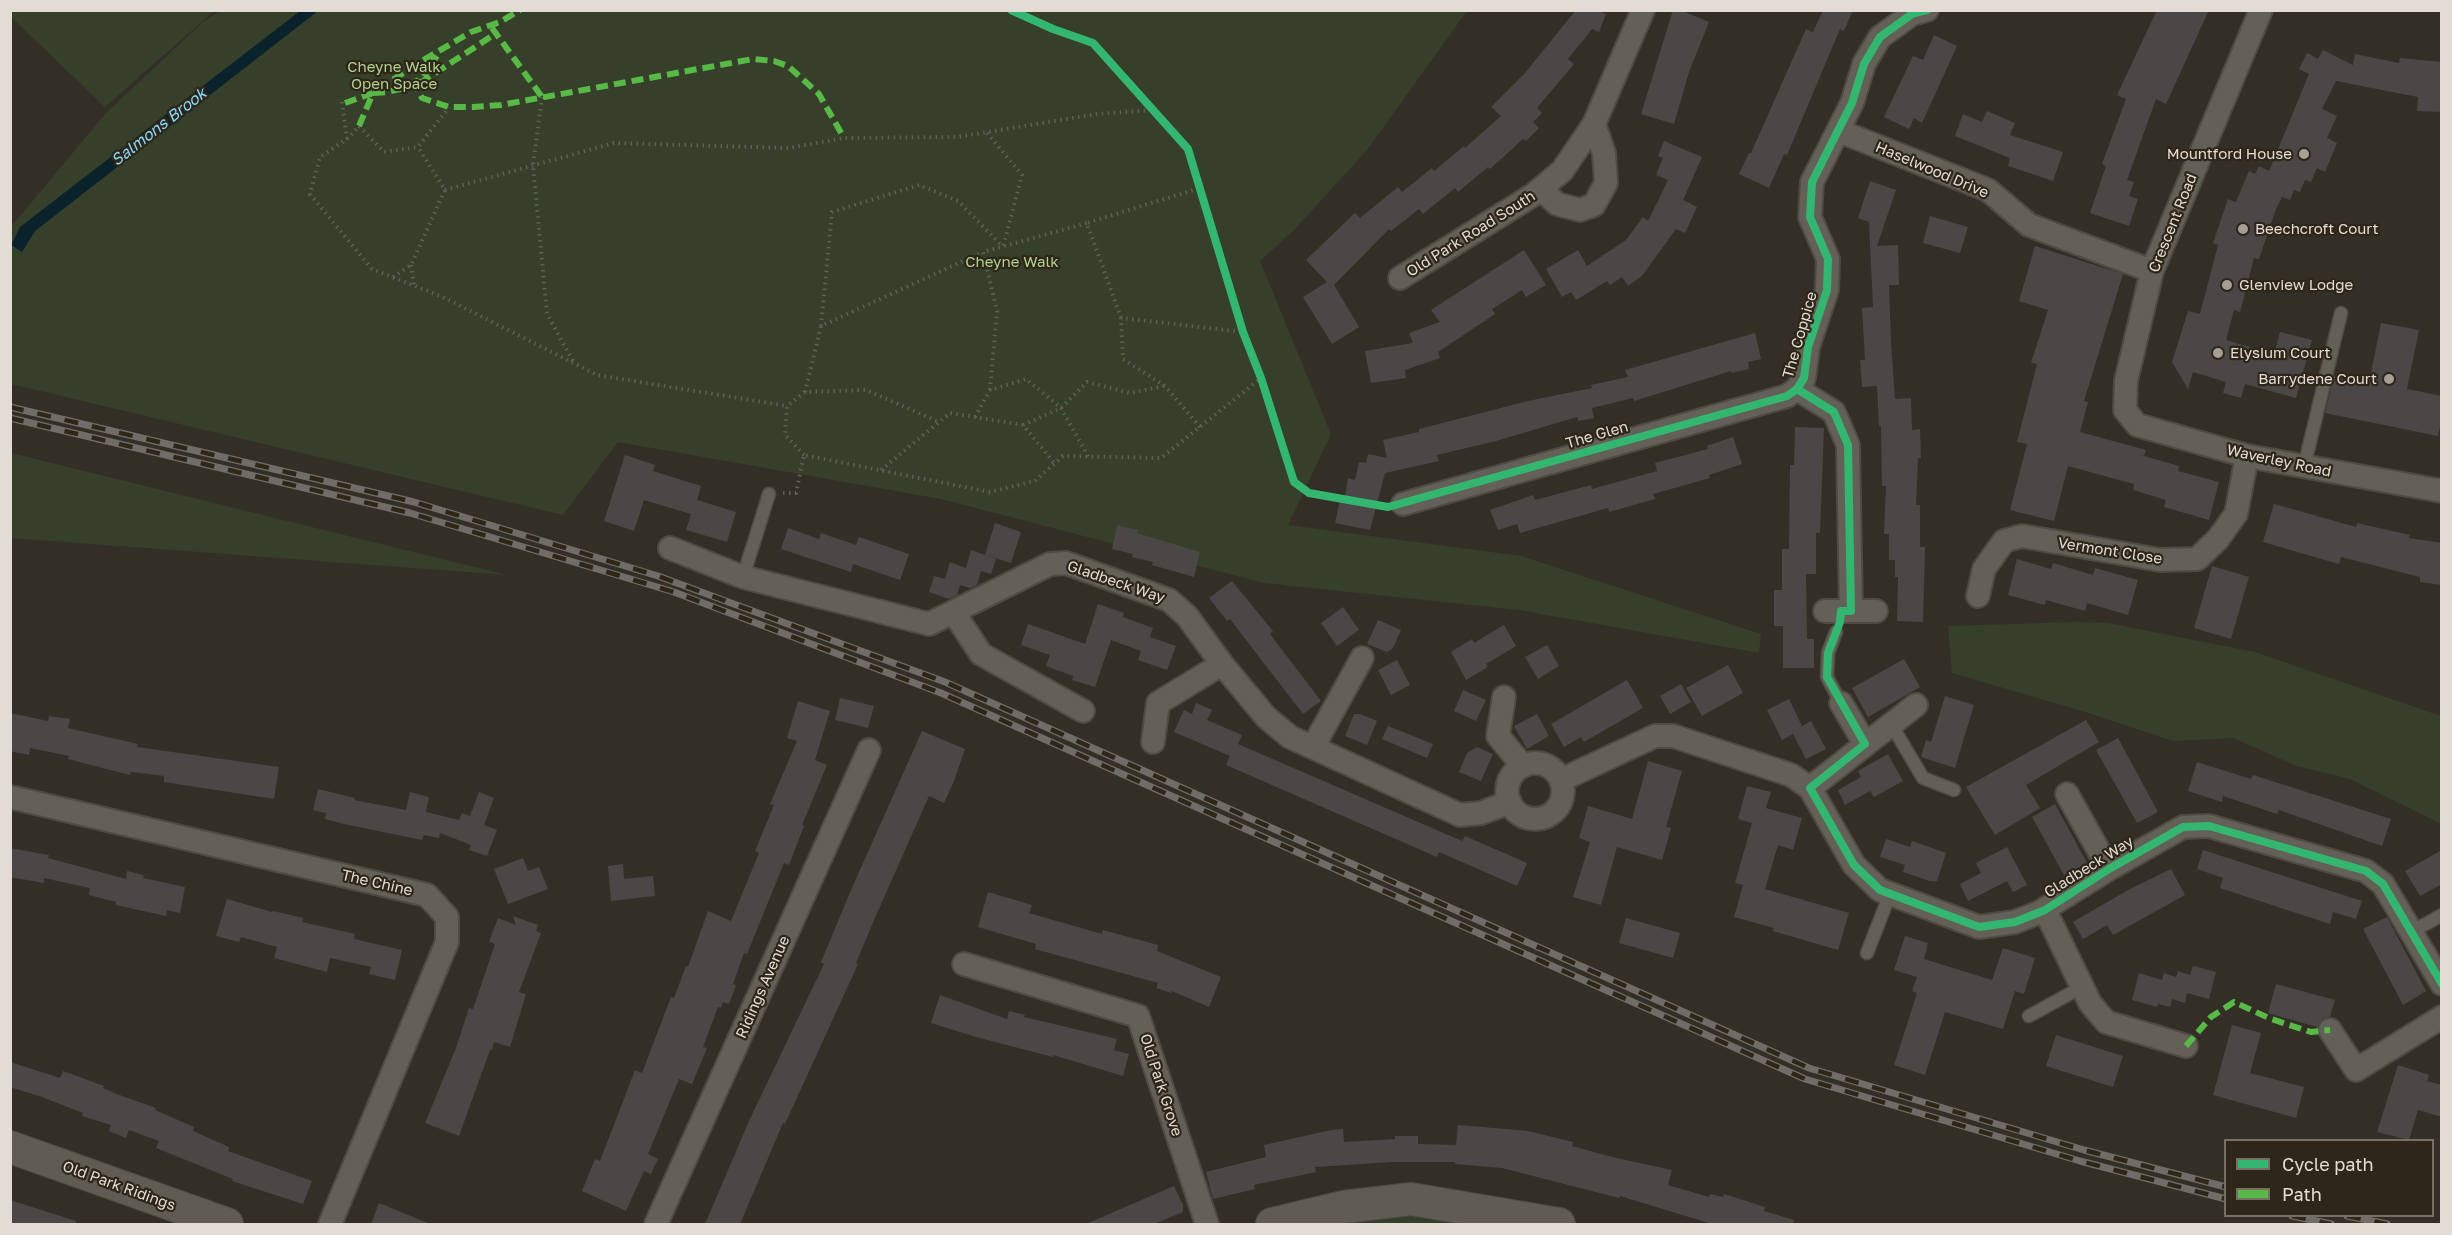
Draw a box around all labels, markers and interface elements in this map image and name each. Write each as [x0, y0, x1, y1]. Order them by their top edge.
park label: Cheyne Walk Open Space [347, 58, 441, 93]
water label: Salmons Brook [108, 84, 210, 170]
street label: Haselwood Drive [1873, 138, 1991, 202]
place label: Mountford House [2167, 145, 2292, 163]
marker: Mountford House [2297, 147, 2311, 161]
street label: Crescent Road [2145, 171, 2201, 275]
street label: Old Park Road South [1403, 187, 1539, 281]
place label: Beechcroft Court [2255, 220, 2378, 238]
marker: Beechcroft Court [2236, 222, 2250, 236]
park label: Cheyne Walk [965, 253, 1059, 271]
place label: Glenview Lodge [2239, 276, 2353, 294]
marker: Glenview Lodge [2220, 278, 2234, 292]
street label: The Coppice [1779, 289, 1821, 381]
place label: Elysium Court [2230, 344, 2331, 362]
marker: Elysium Court [2211, 346, 2225, 360]
place label: Barrydene Court [2258, 370, 2377, 388]
marker: Barrydene Court [2382, 372, 2396, 386]
street label: The Glen [1564, 418, 1630, 452]
street label: Waverley Road [2225, 441, 2333, 481]
street label: Vermont Close [2057, 534, 2163, 568]
street label: Gladbeck Way [1065, 557, 1167, 607]
street label: Gladbeck Way [2041, 832, 2137, 902]
street label: The Chine [340, 866, 414, 900]
street label: Ridings Avenue [732, 933, 794, 1041]
street label: Old Park Grove [1136, 1031, 1186, 1139]
legend [2224, 1139, 2434, 1217]
text: Cycle path [2282, 1153, 2374, 1175]
street label: Old Park Ridings [60, 1157, 178, 1215]
text: Path [2282, 1183, 2322, 1205]

